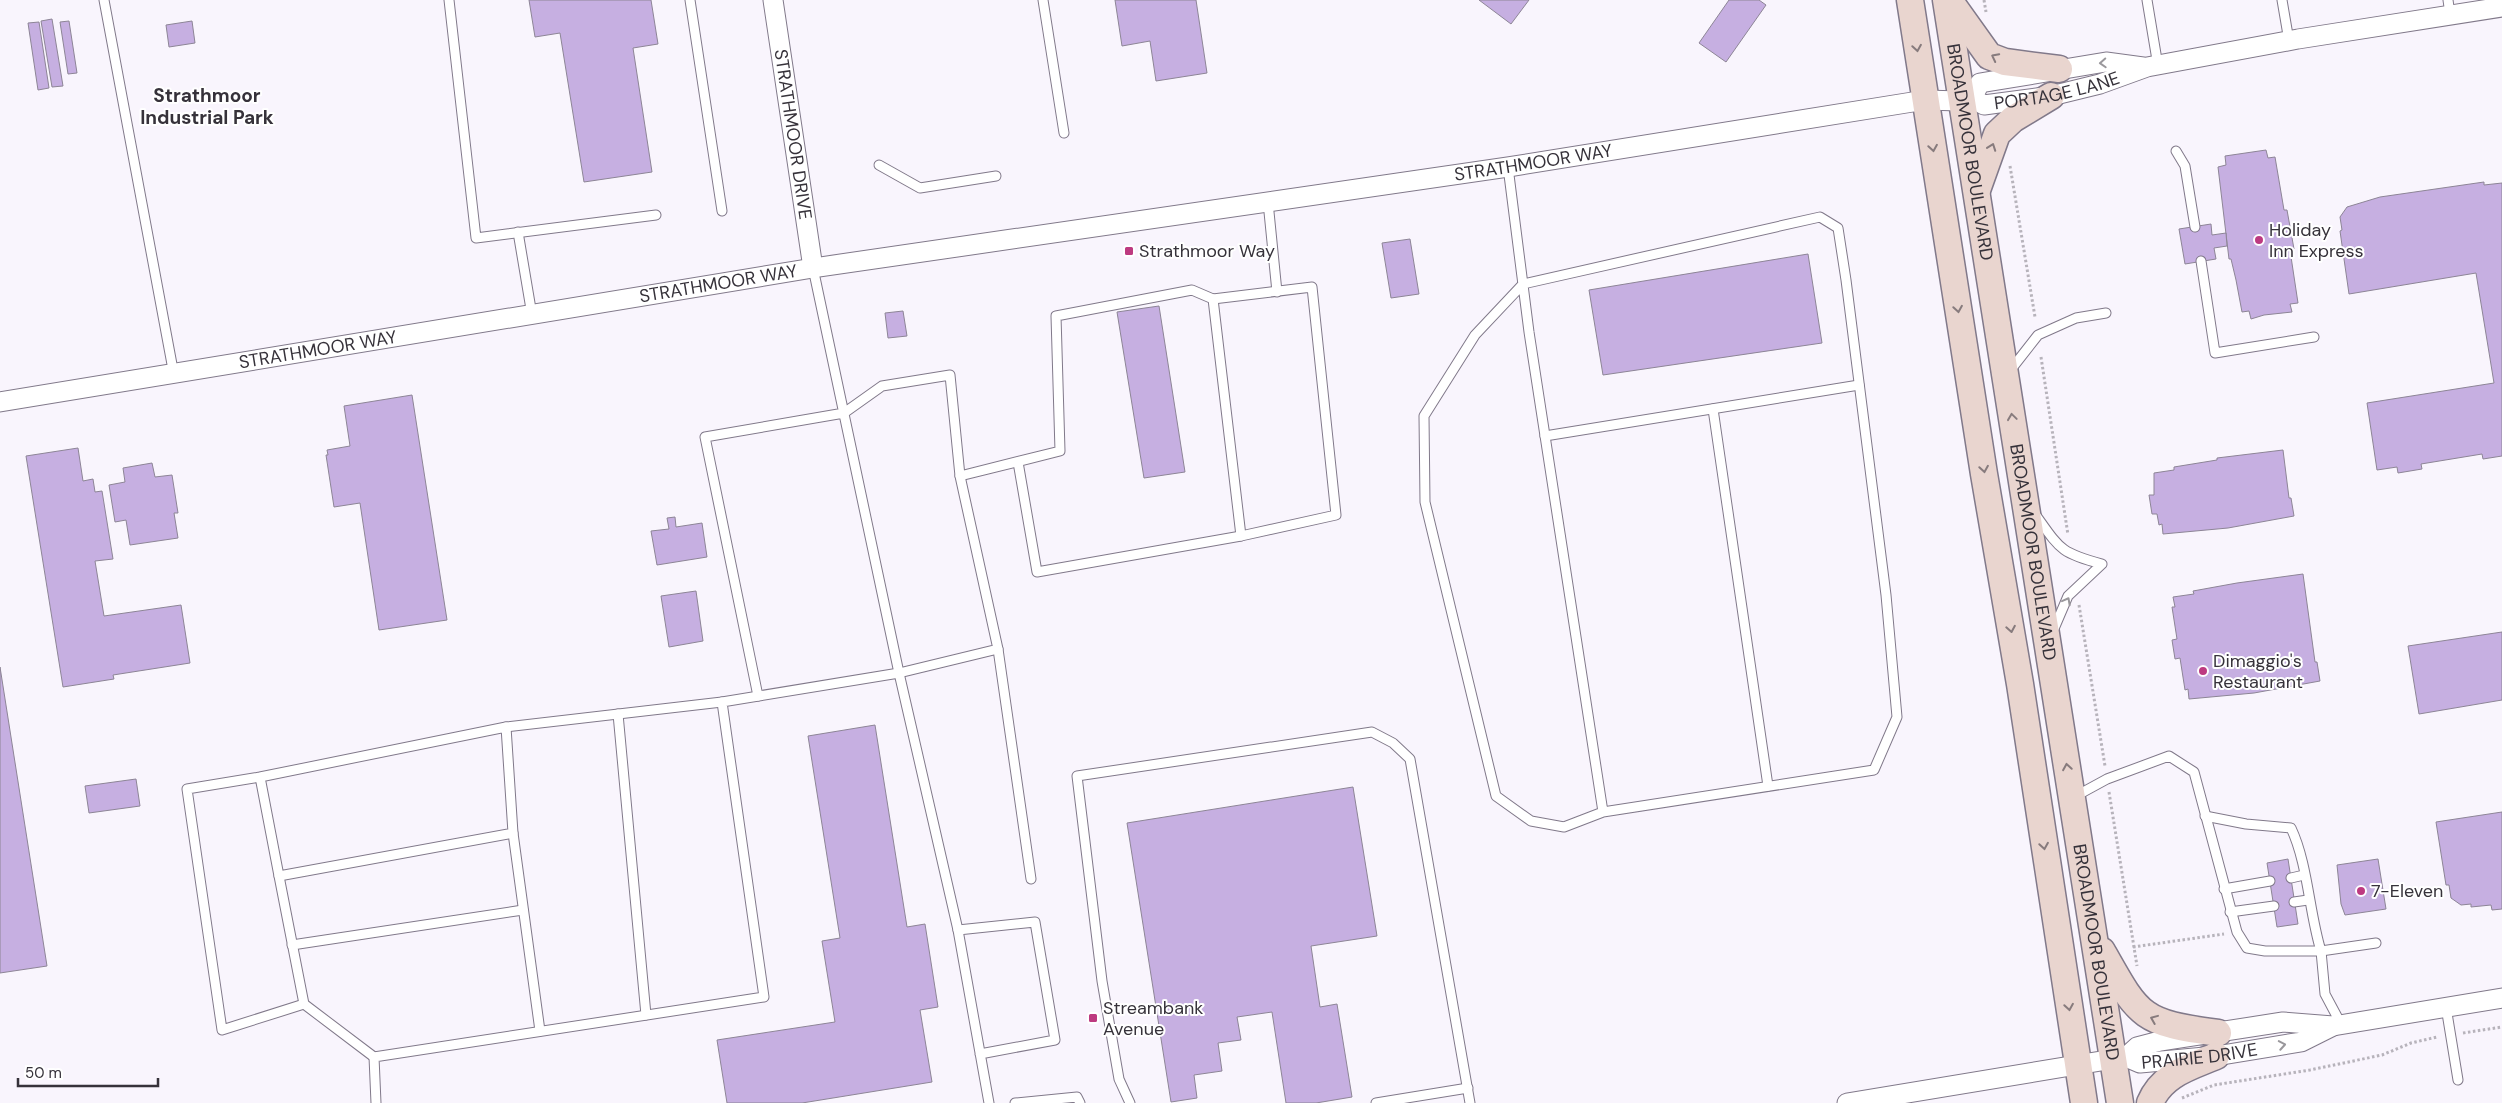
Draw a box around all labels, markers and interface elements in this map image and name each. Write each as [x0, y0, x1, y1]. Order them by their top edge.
street label: BROADMOOR BOULEVARD [1941, 42, 1999, 262]
one-way arrow [1912, 44, 1922, 53]
street label: STRATHMOOR DRIVE [769, 48, 818, 221]
one-way arrow [1991, 53, 2000, 63]
one-way arrow [2099, 58, 2106, 68]
street label: PORTAGE LANE [1993, 66, 2123, 116]
district label: Strathmoor Industrial Park [140, 83, 274, 130]
street label: STRATHMOOR WAY [1453, 138, 1615, 187]
one-way arrow [1986, 143, 1996, 152]
one-way arrow [1927, 144, 1937, 153]
place label: Holiday Inn Express [2269, 218, 2364, 263]
marker: Holiday Inn Express [2253, 234, 2265, 246]
place label: Strathmoor Way [1139, 239, 1275, 263]
marker: Strathmoor Way [1123, 245, 1135, 257]
street label: STRATHMOOR WAY [638, 259, 800, 308]
one-way arrow [1953, 304, 1963, 313]
street label: STRATHMOOR WAY [237, 325, 399, 374]
one-way arrow [2007, 413, 2018, 421]
street label: BROADMOOR BOULEVARD [2004, 442, 2062, 662]
one-way arrow [1978, 465, 1988, 474]
one-way arrow [2061, 597, 2071, 606]
one-way arrow [2005, 625, 2015, 634]
place label: Dimaggio's Restaurant [2213, 649, 2303, 694]
marker: Dimaggio's Restaurant [2197, 665, 2209, 677]
one-way arrow [2063, 763, 2073, 772]
one-way arrow [2039, 842, 2049, 850]
street label: BROADMOOR BOULEVARD [2067, 842, 2125, 1062]
place label: 7-Eleven [2371, 879, 2443, 903]
marker: 7-Eleven [2355, 885, 2367, 897]
place label: Streambank Avenue [1103, 996, 1203, 1041]
one-way arrow [2063, 1002, 2073, 1011]
marker: Streambank Avenue [1087, 1012, 1099, 1024]
one-way arrow [2150, 1015, 2159, 1026]
street label: PRAIRIE DRIVE [2140, 1037, 2259, 1075]
one-way arrow [2277, 1040, 2286, 1050]
scale bar [18, 1056, 158, 1088]
text: 50 m [25, 1063, 62, 1083]

